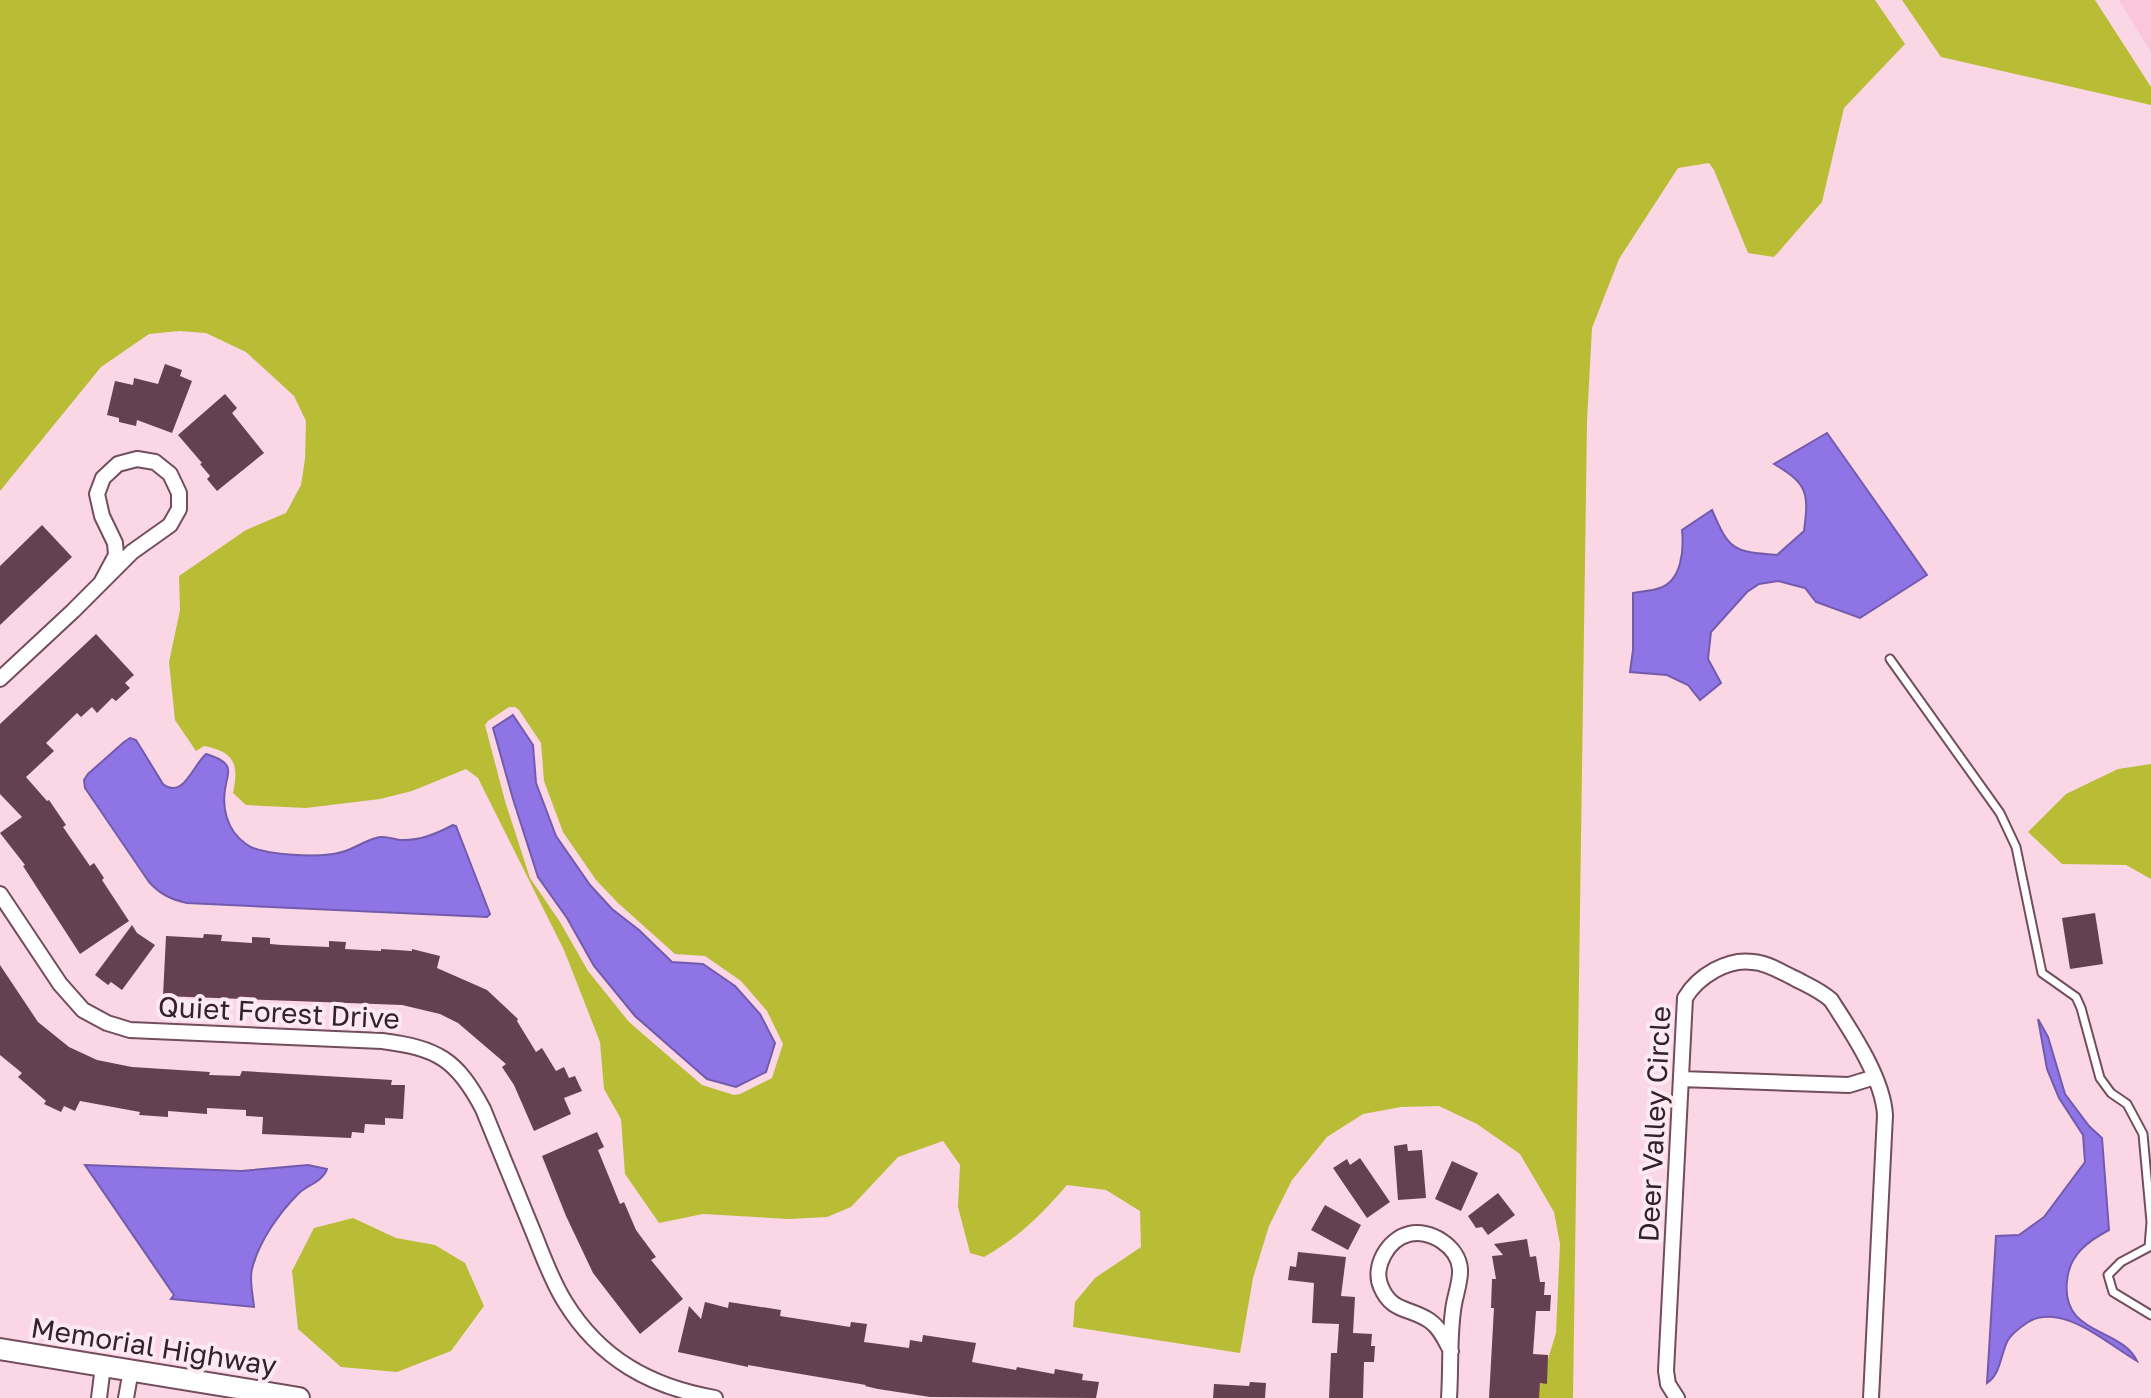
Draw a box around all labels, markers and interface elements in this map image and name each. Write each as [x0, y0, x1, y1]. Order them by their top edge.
street label: Quiet Forest Drive [157, 989, 401, 1035]
street label: Deer Valley Circle [1631, 1005, 1677, 1243]
street label: Memorial Highway [29, 1310, 279, 1382]

